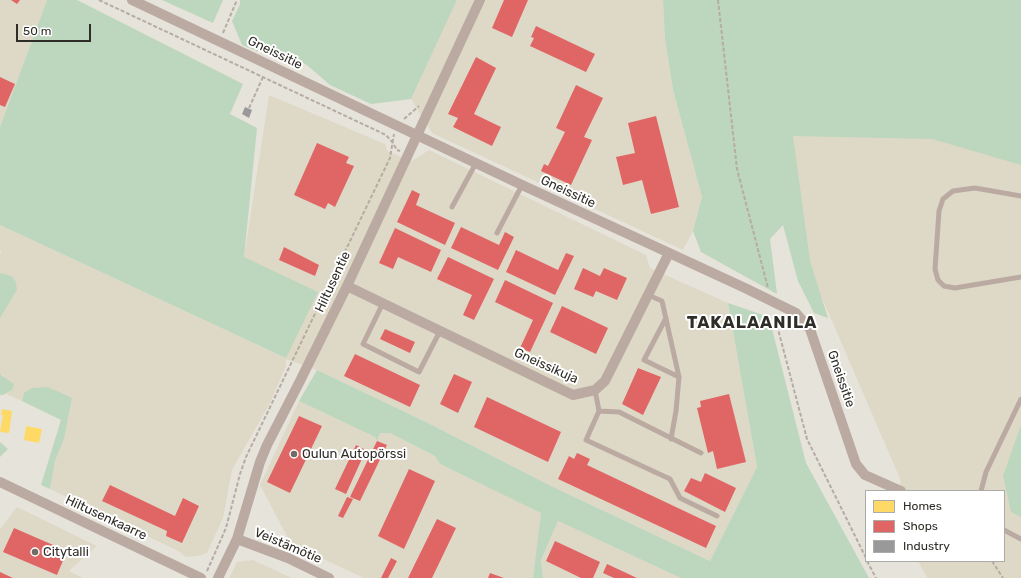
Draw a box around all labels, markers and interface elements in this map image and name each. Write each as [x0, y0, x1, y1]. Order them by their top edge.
scale bar [18, 16, 93, 42]
text: 50 m [23, 24, 51, 38]
street label: Gneissitie [245, 33, 305, 73]
street label: Gneissitie [538, 172, 598, 212]
street label: Hiltusentie [312, 249, 354, 315]
district label: TAKALAANILA [687, 313, 817, 333]
street label: Gneissikuja [511, 345, 581, 387]
street label: Gneissitie [824, 349, 858, 409]
place label: Oulun Autopörssi [302, 446, 406, 462]
marker: Oulun Autopörssi [289, 449, 299, 459]
legend [865, 490, 1005, 562]
street label: Hiltusenkaarre [63, 492, 149, 544]
text: Homes [903, 499, 942, 513]
text: Shops [903, 519, 938, 533]
street label: Veistämötie [252, 525, 324, 567]
text: Industry [903, 539, 950, 553]
place label: Citytalli [43, 544, 89, 560]
marker: Citytalli [30, 547, 40, 557]

